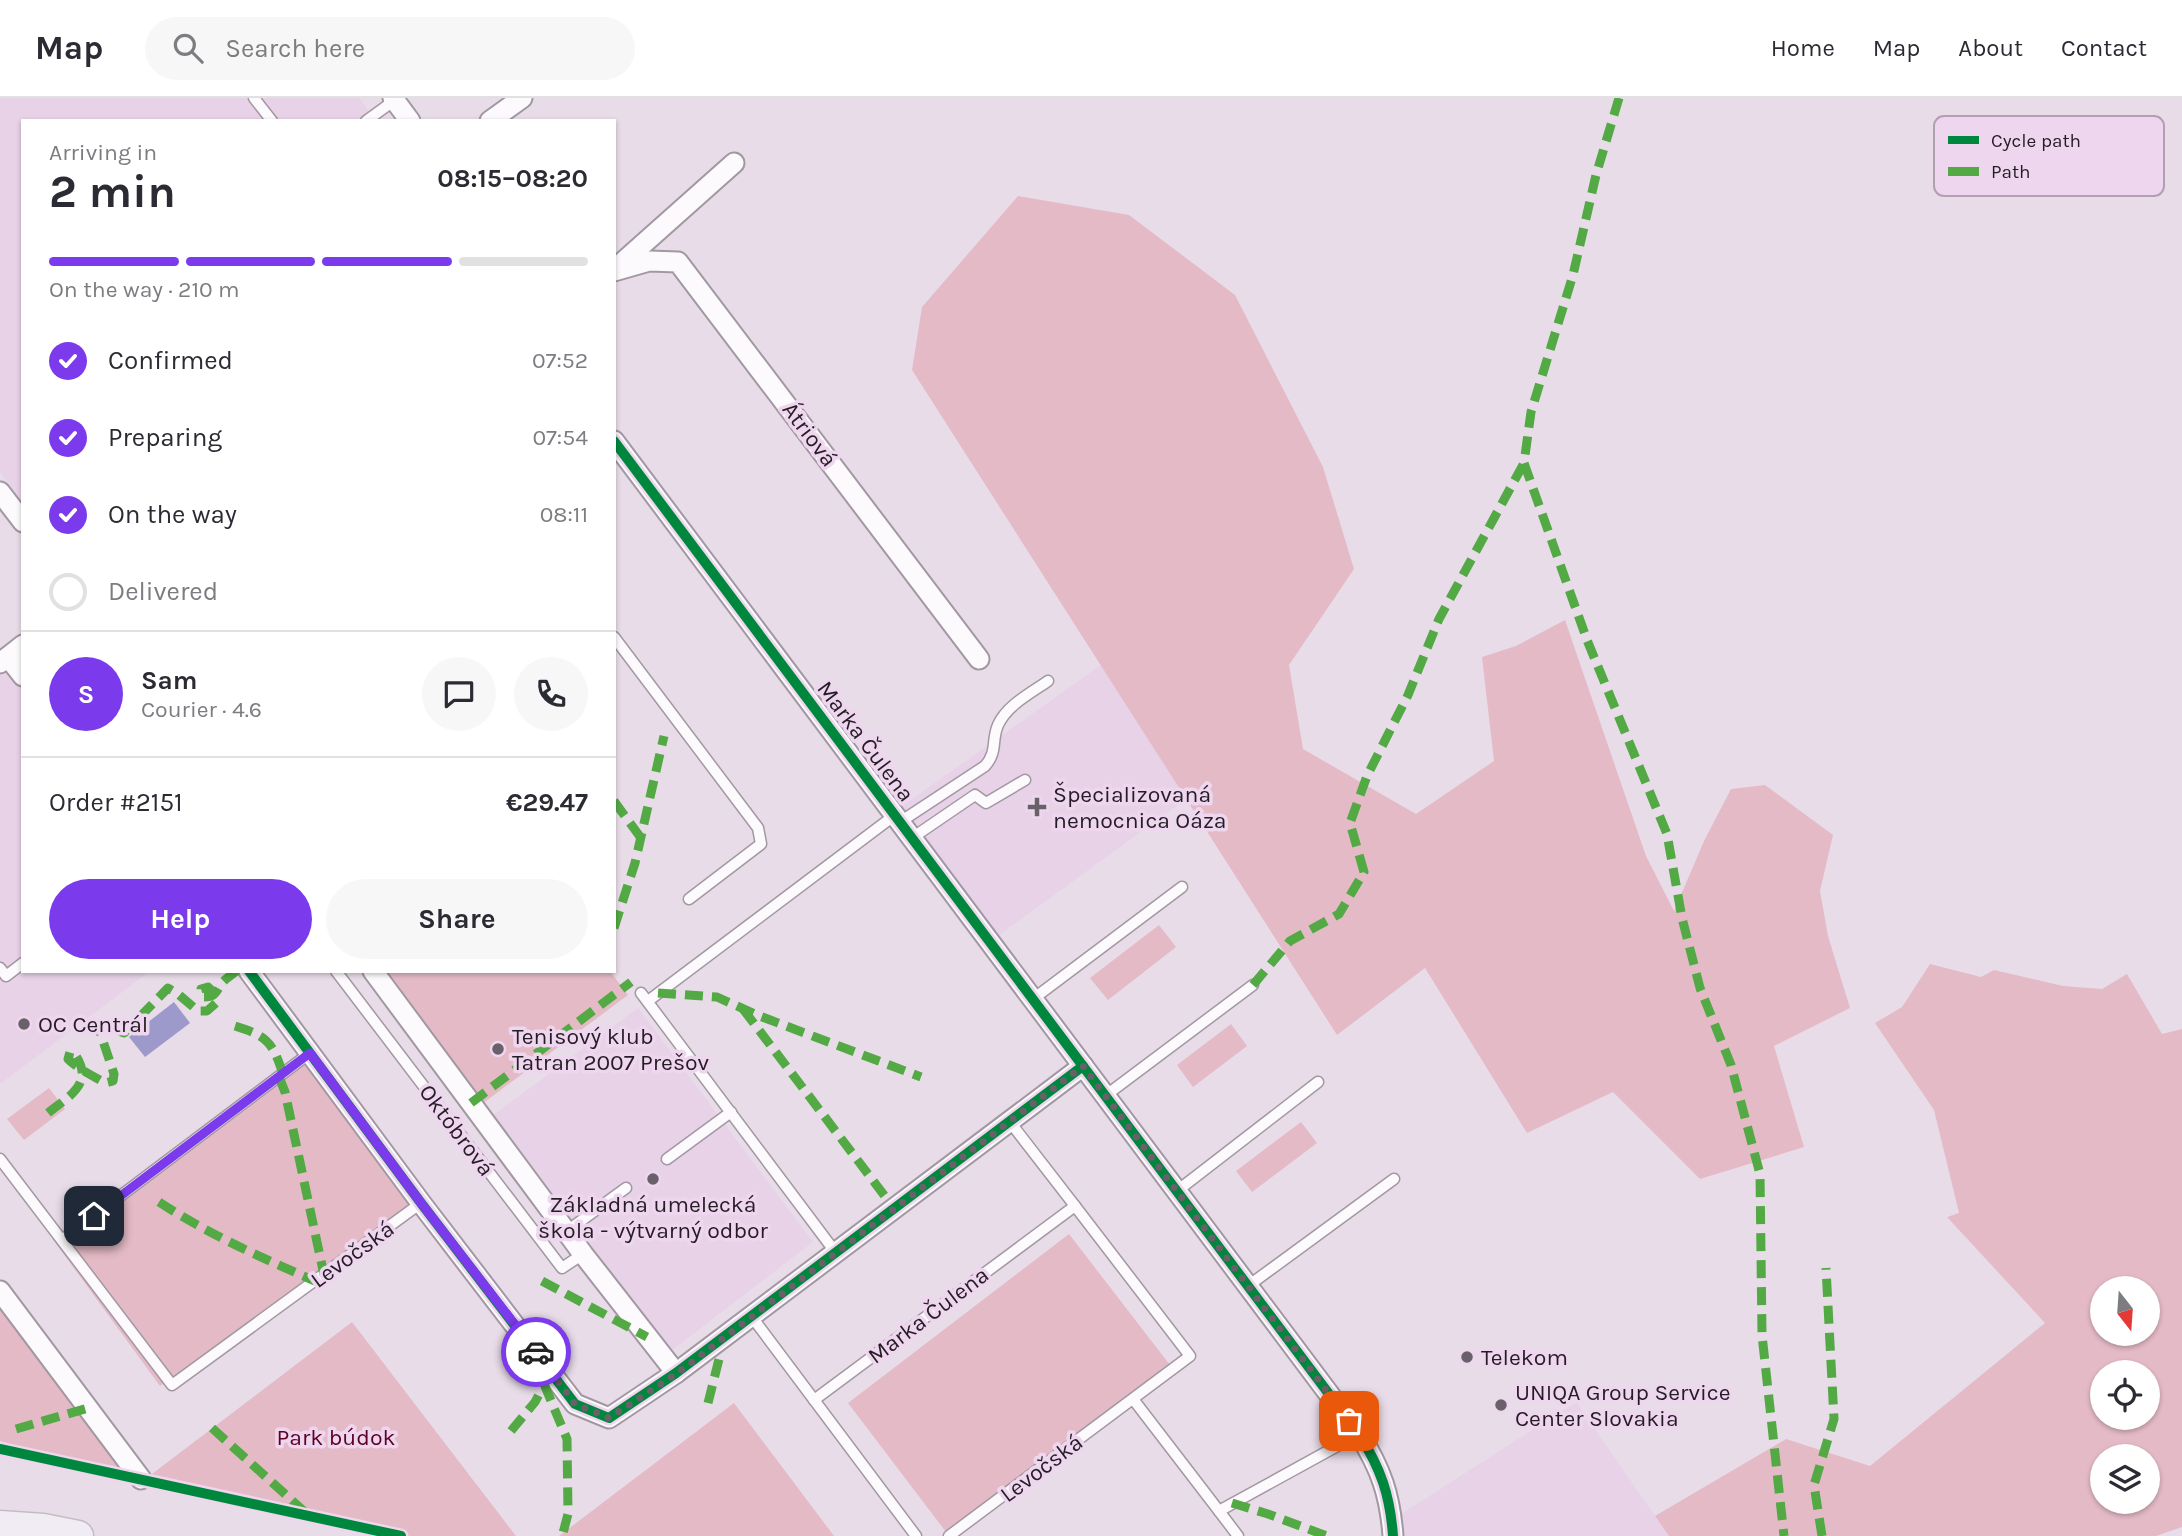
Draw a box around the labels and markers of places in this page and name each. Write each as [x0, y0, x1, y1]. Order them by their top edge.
place label: Špecializovaná nemocnica Oáza [1053, 781, 1226, 834]
marker: Špecializovaná nemocnica Oáza [1027, 797, 1047, 817]
place label: OC Centrál [38, 1011, 148, 1038]
marker: OC Centrál [16, 1016, 32, 1032]
place label: Tenisový klub Tatran 2007 Prešov [512, 1023, 710, 1076]
marker: Tenisový klub Tatran 2007 Prešov [490, 1041, 506, 1057]
marker: Základná umelecká škola - výtvarný odbor [645, 1171, 661, 1187]
pin [64, 1186, 124, 1246]
place label: Základná umelecká škola - výtvarný odbor [538, 1191, 769, 1244]
place label: Telekom [1481, 1344, 1568, 1371]
marker: Telekom [1459, 1349, 1475, 1365]
place label: UNIQA Group Service Center Slovakia [1515, 1379, 1731, 1432]
pin [1319, 1391, 1379, 1451]
marker: UNIQA Group Service Center Slovakia [1493, 1397, 1509, 1413]

